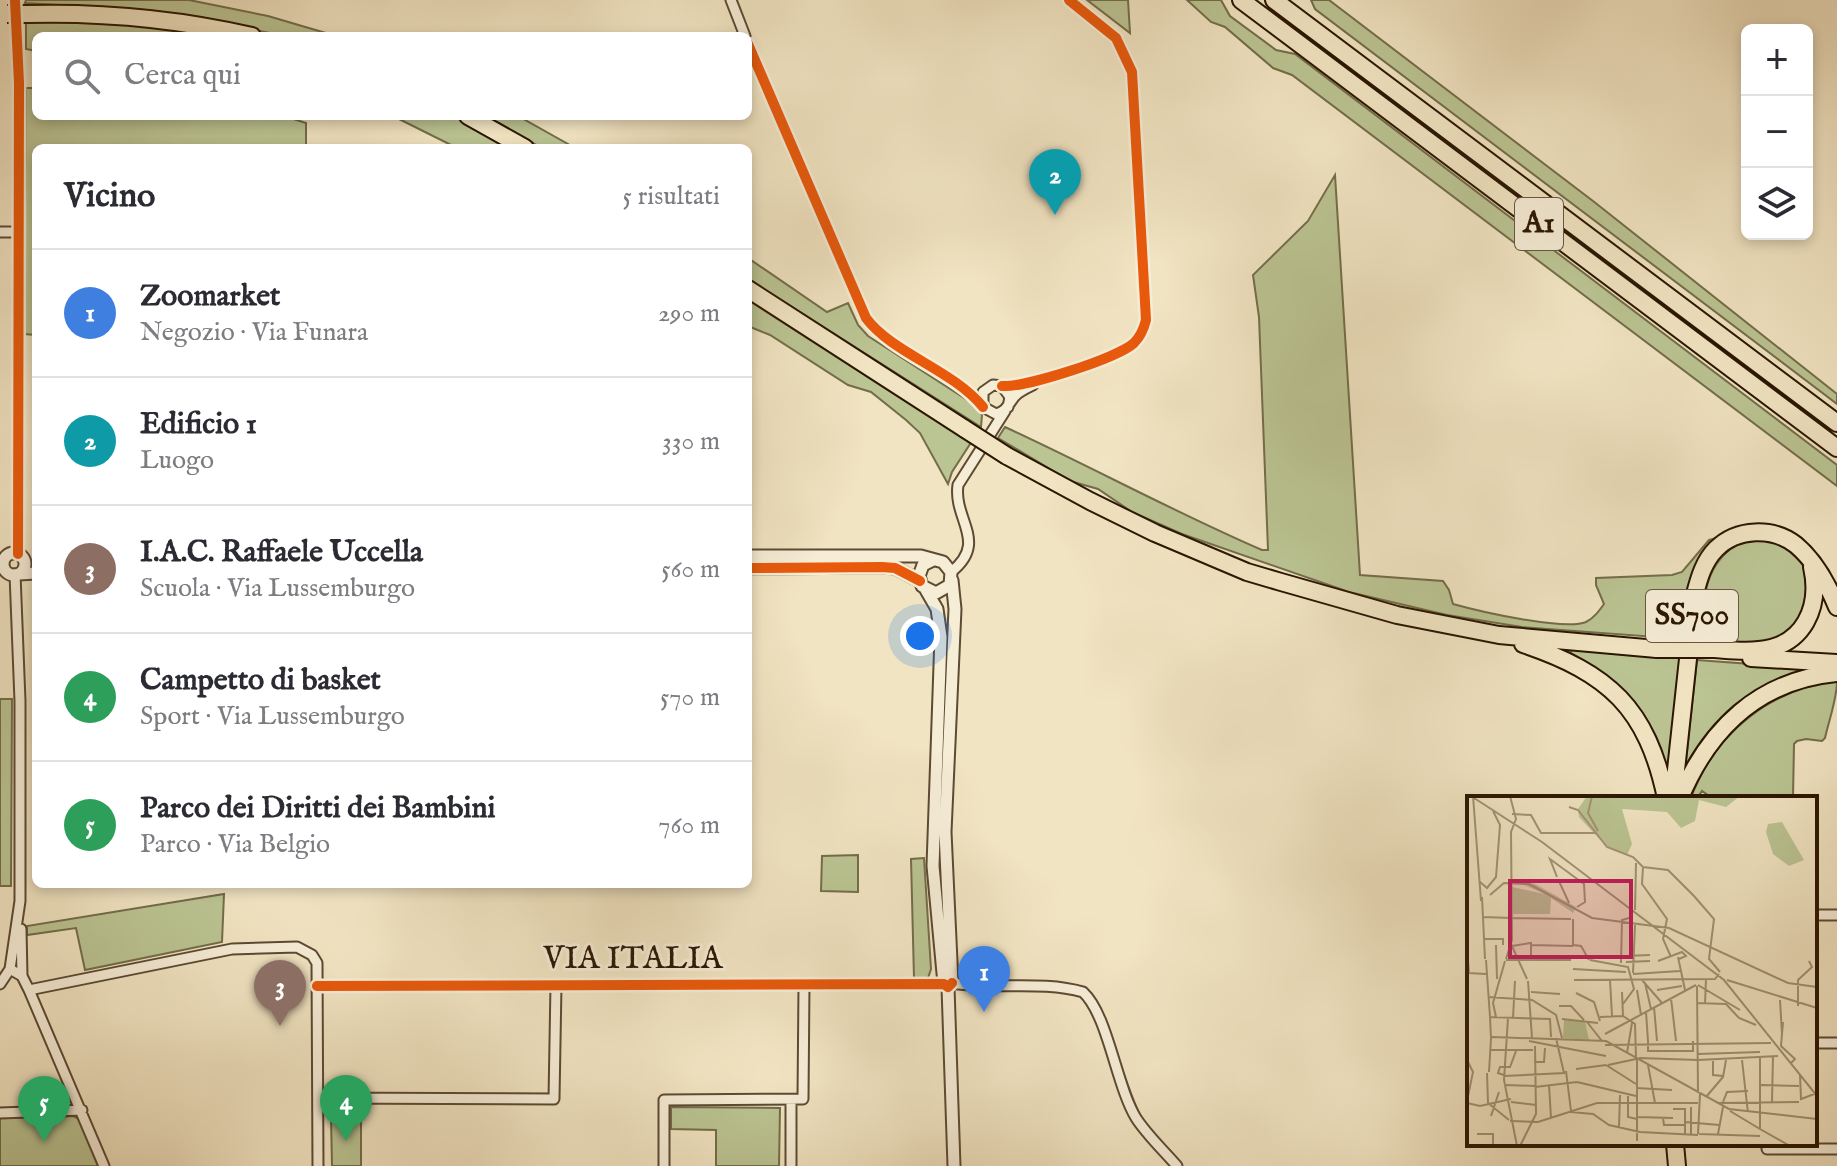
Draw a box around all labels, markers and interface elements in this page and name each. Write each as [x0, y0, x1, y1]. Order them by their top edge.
map controls [1741, 24, 1813, 240]
button: + [1741, 24, 1813, 96]
search box [32, 32, 752, 120]
icon: search [60, 54, 104, 98]
text: Cerca qui [124, 57, 241, 95]
button: − [1741, 96, 1813, 168]
pin: 2 [1029, 149, 1081, 215]
button: layers [1741, 168, 1813, 240]
text: Vicino [64, 175, 155, 218]
text: 5 risultati [623, 180, 720, 213]
road number: A1 [1515, 198, 1563, 250]
text: Zoomarket [140, 278, 280, 316]
text: 1 [85, 297, 95, 330]
text: 290 m [658, 297, 720, 330]
text: Negozio · Via Funara [140, 316, 368, 349]
text: Edificio 1 [140, 406, 257, 444]
text: 2 [84, 425, 96, 458]
text: 330 m [662, 425, 720, 458]
text: Luogo [140, 444, 214, 477]
text: I.A.C. Raffaele Uccella [140, 534, 423, 572]
text: 3 [85, 553, 95, 586]
text: 560 m [661, 553, 720, 586]
text: Scuola · Via Lussemburgo [140, 572, 415, 605]
road number: SS700 [1646, 590, 1738, 642]
your location [900, 616, 940, 656]
text: Campetto di basket [140, 662, 381, 700]
text: 4 [84, 681, 96, 714]
text: 570 m [660, 681, 720, 714]
text: Sport · Via Lussemburgo [140, 700, 405, 733]
text: Parco dei Diritti dei Bambini [140, 790, 495, 828]
inset map [1467, 796, 1817, 1146]
text: 5 [85, 809, 95, 842]
text: 760 m [658, 809, 720, 842]
text: Parco · Via Belgio [140, 828, 330, 861]
street label: VIA ITALIA [542, 939, 724, 980]
pin: 1 [958, 946, 1010, 1012]
pin: 3 [254, 960, 306, 1026]
pin: 4 [320, 1075, 372, 1141]
pin: 5 [18, 1076, 70, 1142]

